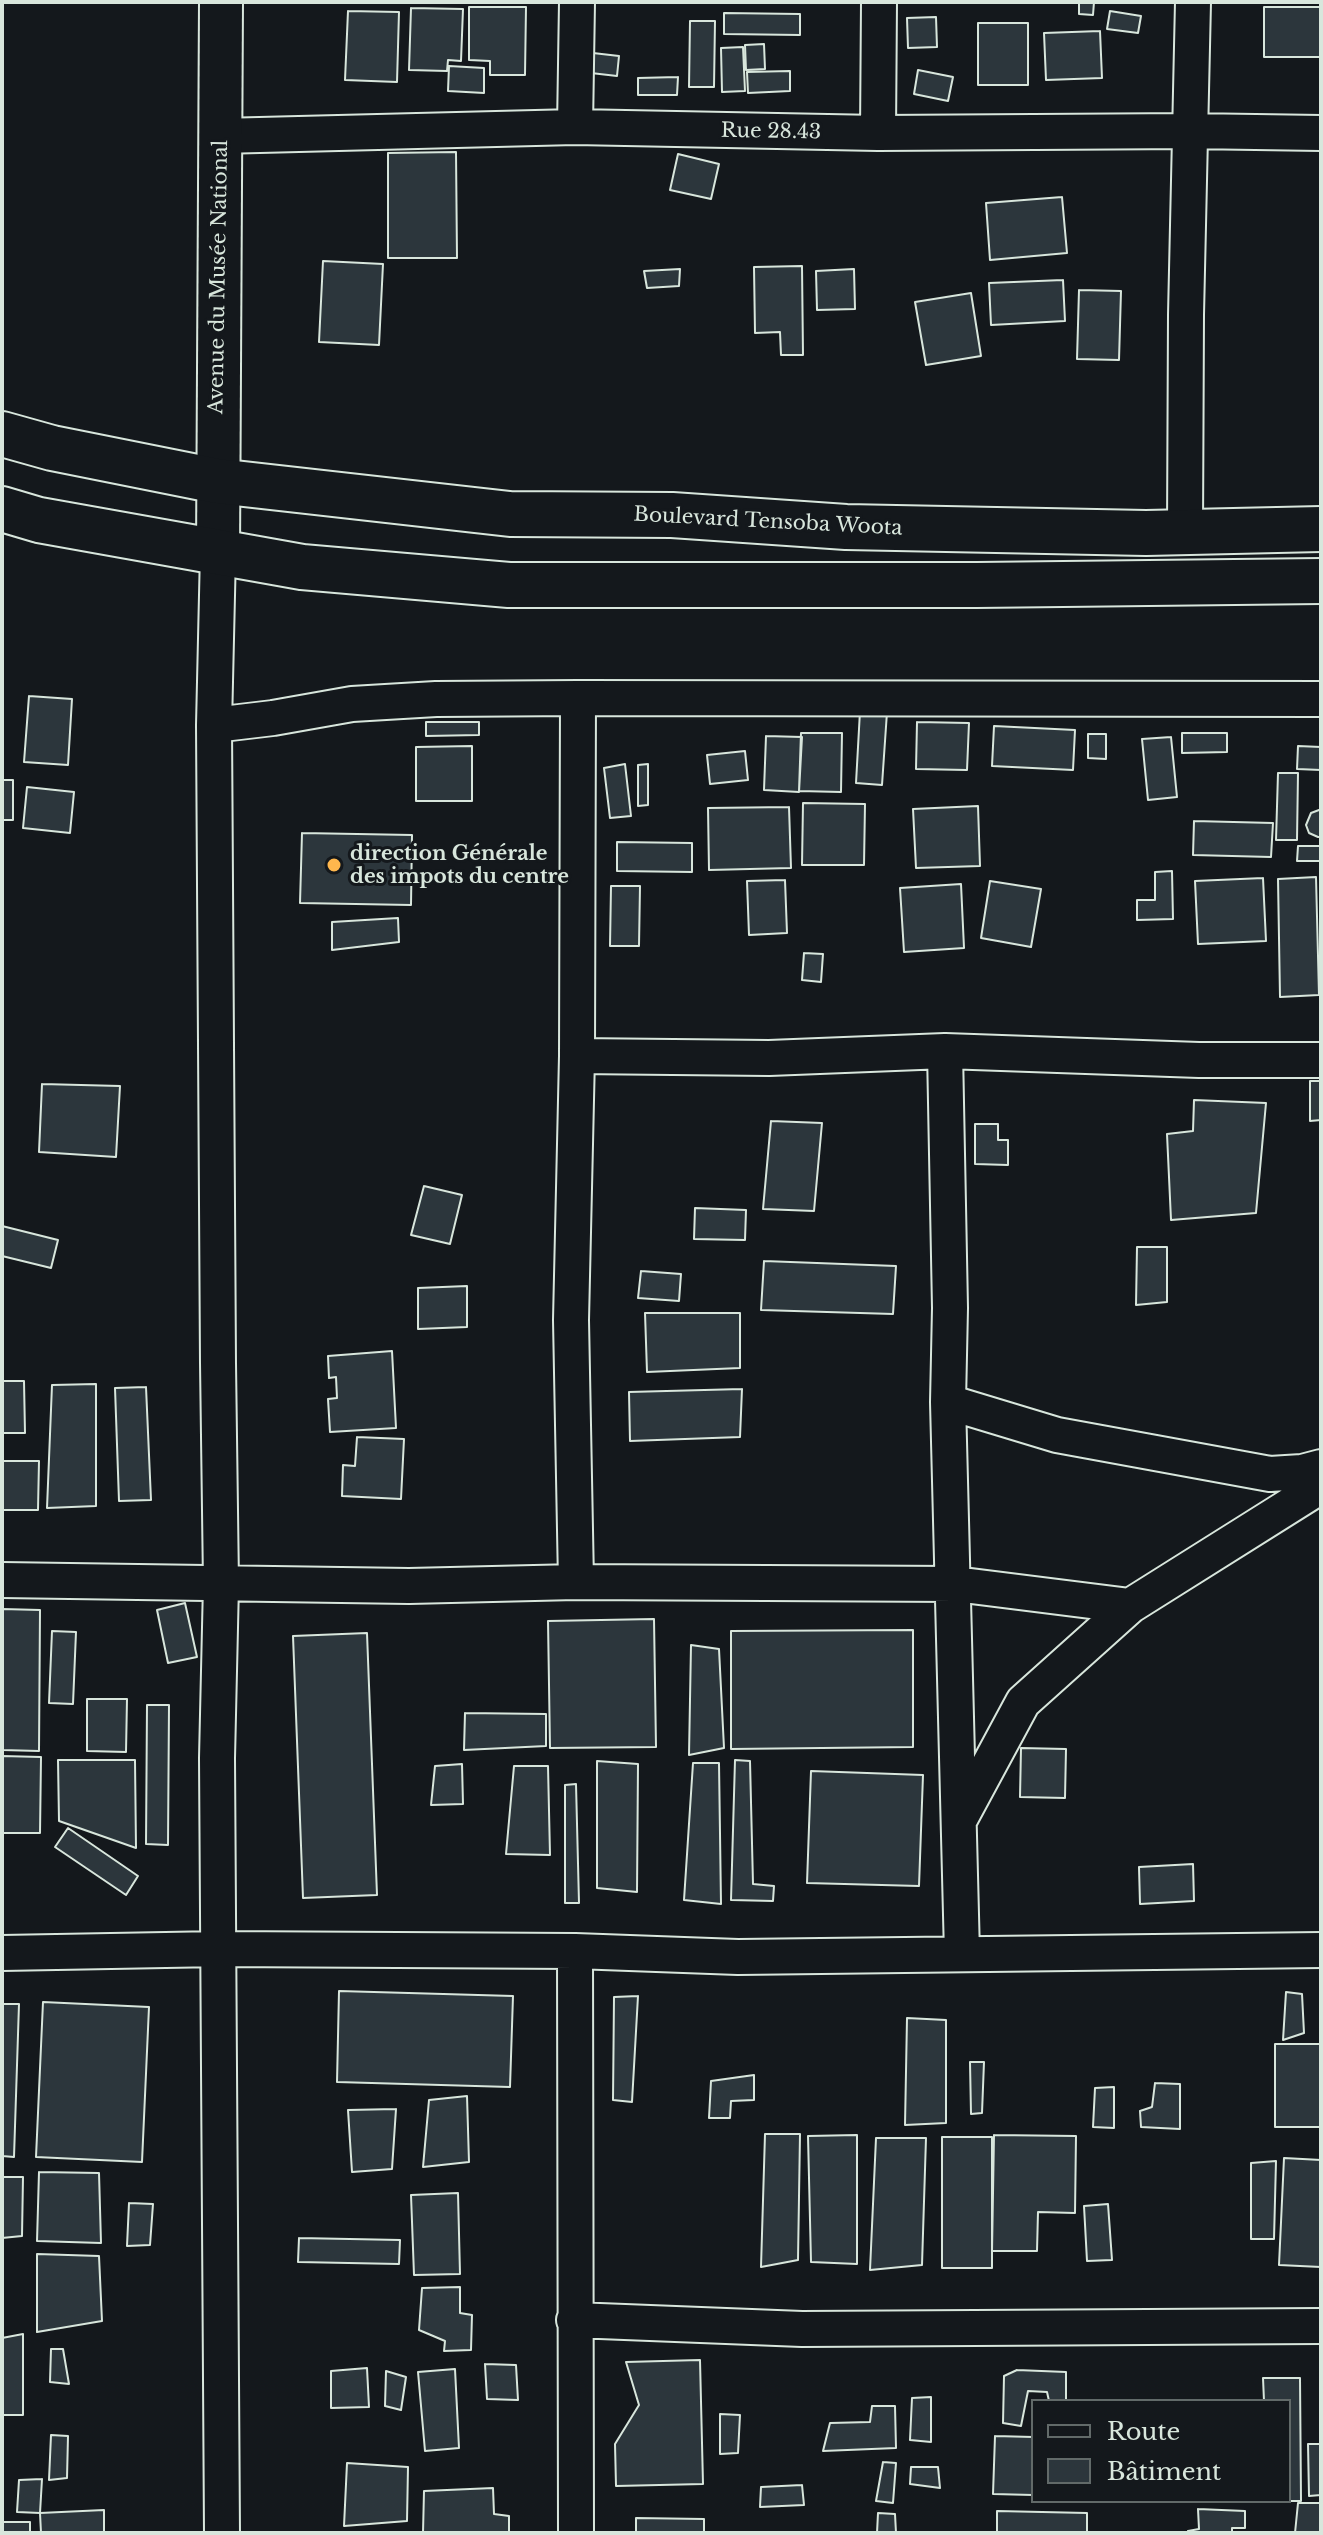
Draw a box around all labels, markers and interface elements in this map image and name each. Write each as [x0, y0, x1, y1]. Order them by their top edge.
street label: Rue 28.43 [721, 119, 821, 145]
street label: Avenue du Musée National [205, 140, 233, 414]
street label: Boulevard Tensoba Woota [633, 503, 903, 541]
place label: direction Générale des impots du centre [350, 842, 569, 889]
marker: direction Générale des impots du centre [325, 856, 343, 874]
legend [1031, 2399, 1291, 2503]
text: Route [1107, 2417, 1180, 2446]
text: Bâtiment [1107, 2457, 1221, 2486]

